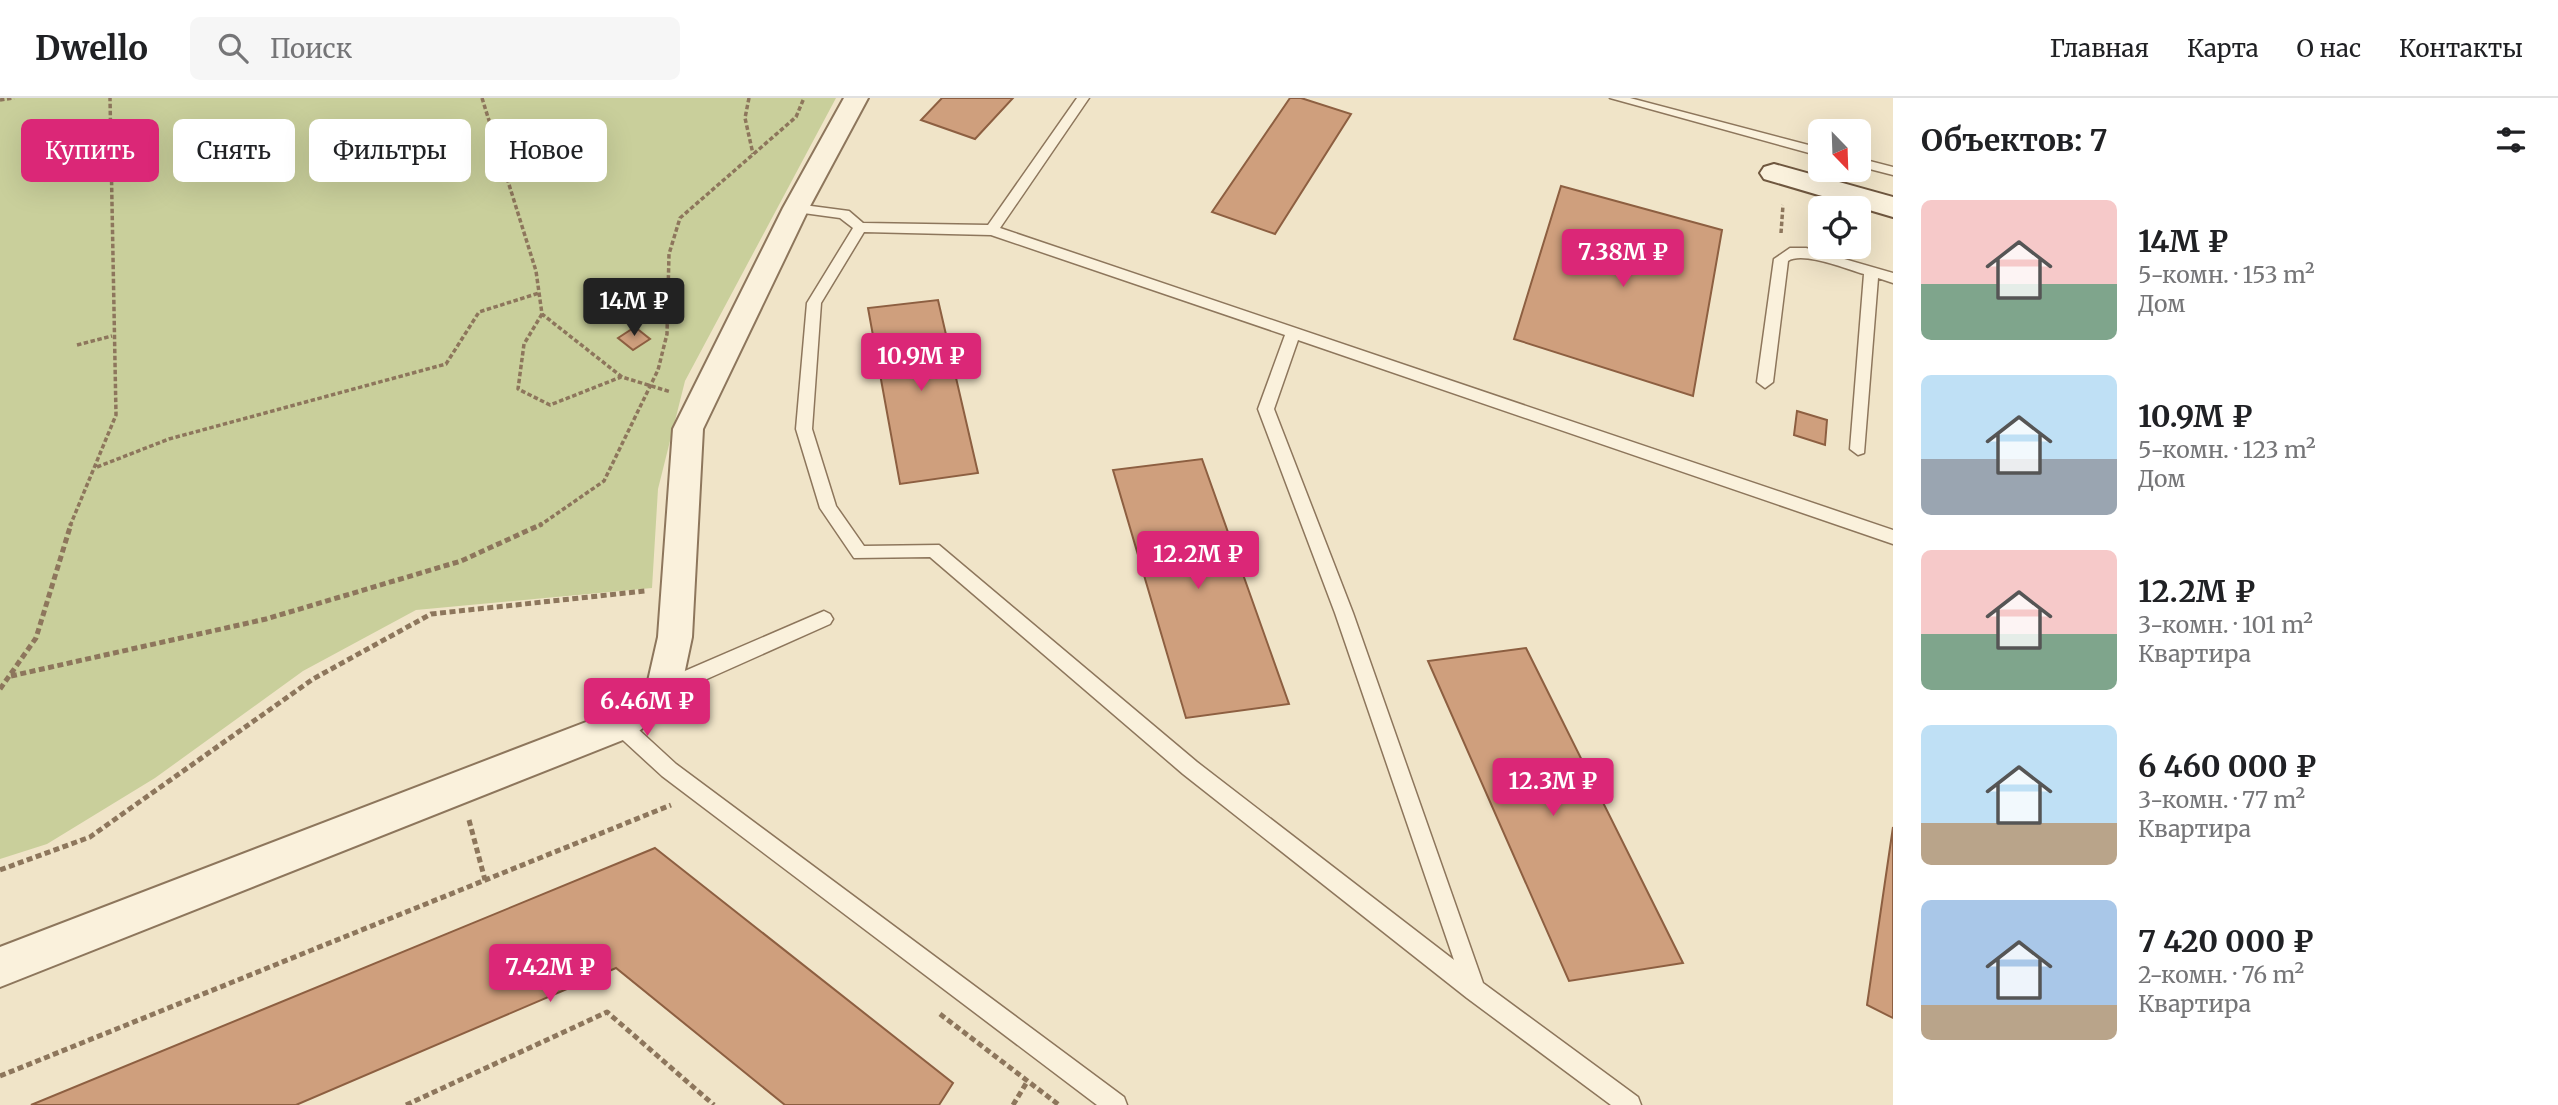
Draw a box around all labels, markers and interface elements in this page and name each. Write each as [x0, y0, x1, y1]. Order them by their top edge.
search box [190, 17, 680, 80]
text: Dwello [35, 28, 148, 69]
icon: search [214, 29, 252, 67]
text: Поиск [270, 32, 352, 65]
text: Главная [2050, 33, 2149, 64]
text: Карта [2187, 33, 2259, 64]
text: О нас [2297, 33, 2361, 64]
text: Контакты [2399, 33, 2523, 64]
chip: Купить [21, 119, 159, 182]
chip: Снять [173, 119, 295, 182]
chip: Фильтры [309, 119, 471, 182]
chip: Новое [485, 119, 607, 182]
north arrow [1808, 119, 1871, 182]
map controls [1808, 119, 1871, 259]
text: Объектов: 7 [1921, 121, 2107, 159]
icon: filters [2492, 121, 2530, 159]
button: locate [1808, 196, 1871, 259]
text: 14M ₽ [2138, 222, 2229, 260]
icon: home [1977, 228, 2061, 312]
pin: 7.38M ₽ [1558, 230, 1688, 289]
text: 7.38M ₽ [1578, 237, 1668, 266]
text: 5-комн. · 153 m² [2138, 260, 2315, 289]
pin: 14M ₽ [585, 278, 683, 338]
text: 14M ₽ [599, 286, 669, 315]
text: Дом [2138, 289, 2186, 318]
pin: 10.9M ₽ [856, 334, 986, 393]
text: 10.9M ₽ [877, 341, 965, 370]
text: 10.9M ₽ [2138, 397, 2253, 435]
icon: home [1977, 403, 2061, 487]
text: 5-комн. · 123 m² [2138, 435, 2316, 464]
text: Дом [2138, 464, 2186, 493]
pin: 12.2M ₽ [1133, 532, 1263, 591]
text: 12.2M ₽ [1153, 539, 1243, 568]
text: 12.2M ₽ [2138, 572, 2255, 610]
icon: home [1977, 578, 2061, 662]
text: 3-комн. · 101 m² [2138, 610, 2313, 639]
text: Квартира [2138, 639, 2251, 668]
pin: 6.46M ₽ [582, 678, 712, 738]
text: 6.46M ₽ [600, 686, 694, 715]
text: 6 460 000 ₽ [2138, 747, 2316, 785]
icon: home [1977, 753, 2061, 837]
pin: 12.3M ₽ [1488, 758, 1618, 818]
text: 12.3M ₽ [1509, 766, 1597, 795]
text: 3-комн. · 77 m² [2138, 785, 2305, 814]
text: Квартира [2138, 814, 2251, 843]
text: 7 420 000 ₽ [2138, 922, 2314, 960]
icon: home [1977, 928, 2061, 1012]
pin: 7.42M ₽ [485, 944, 615, 1004]
text: 7.42M ₽ [505, 952, 595, 981]
text: 2-комн. · 76 m² [2138, 960, 2304, 989]
text: Квартира [2138, 989, 2251, 1018]

